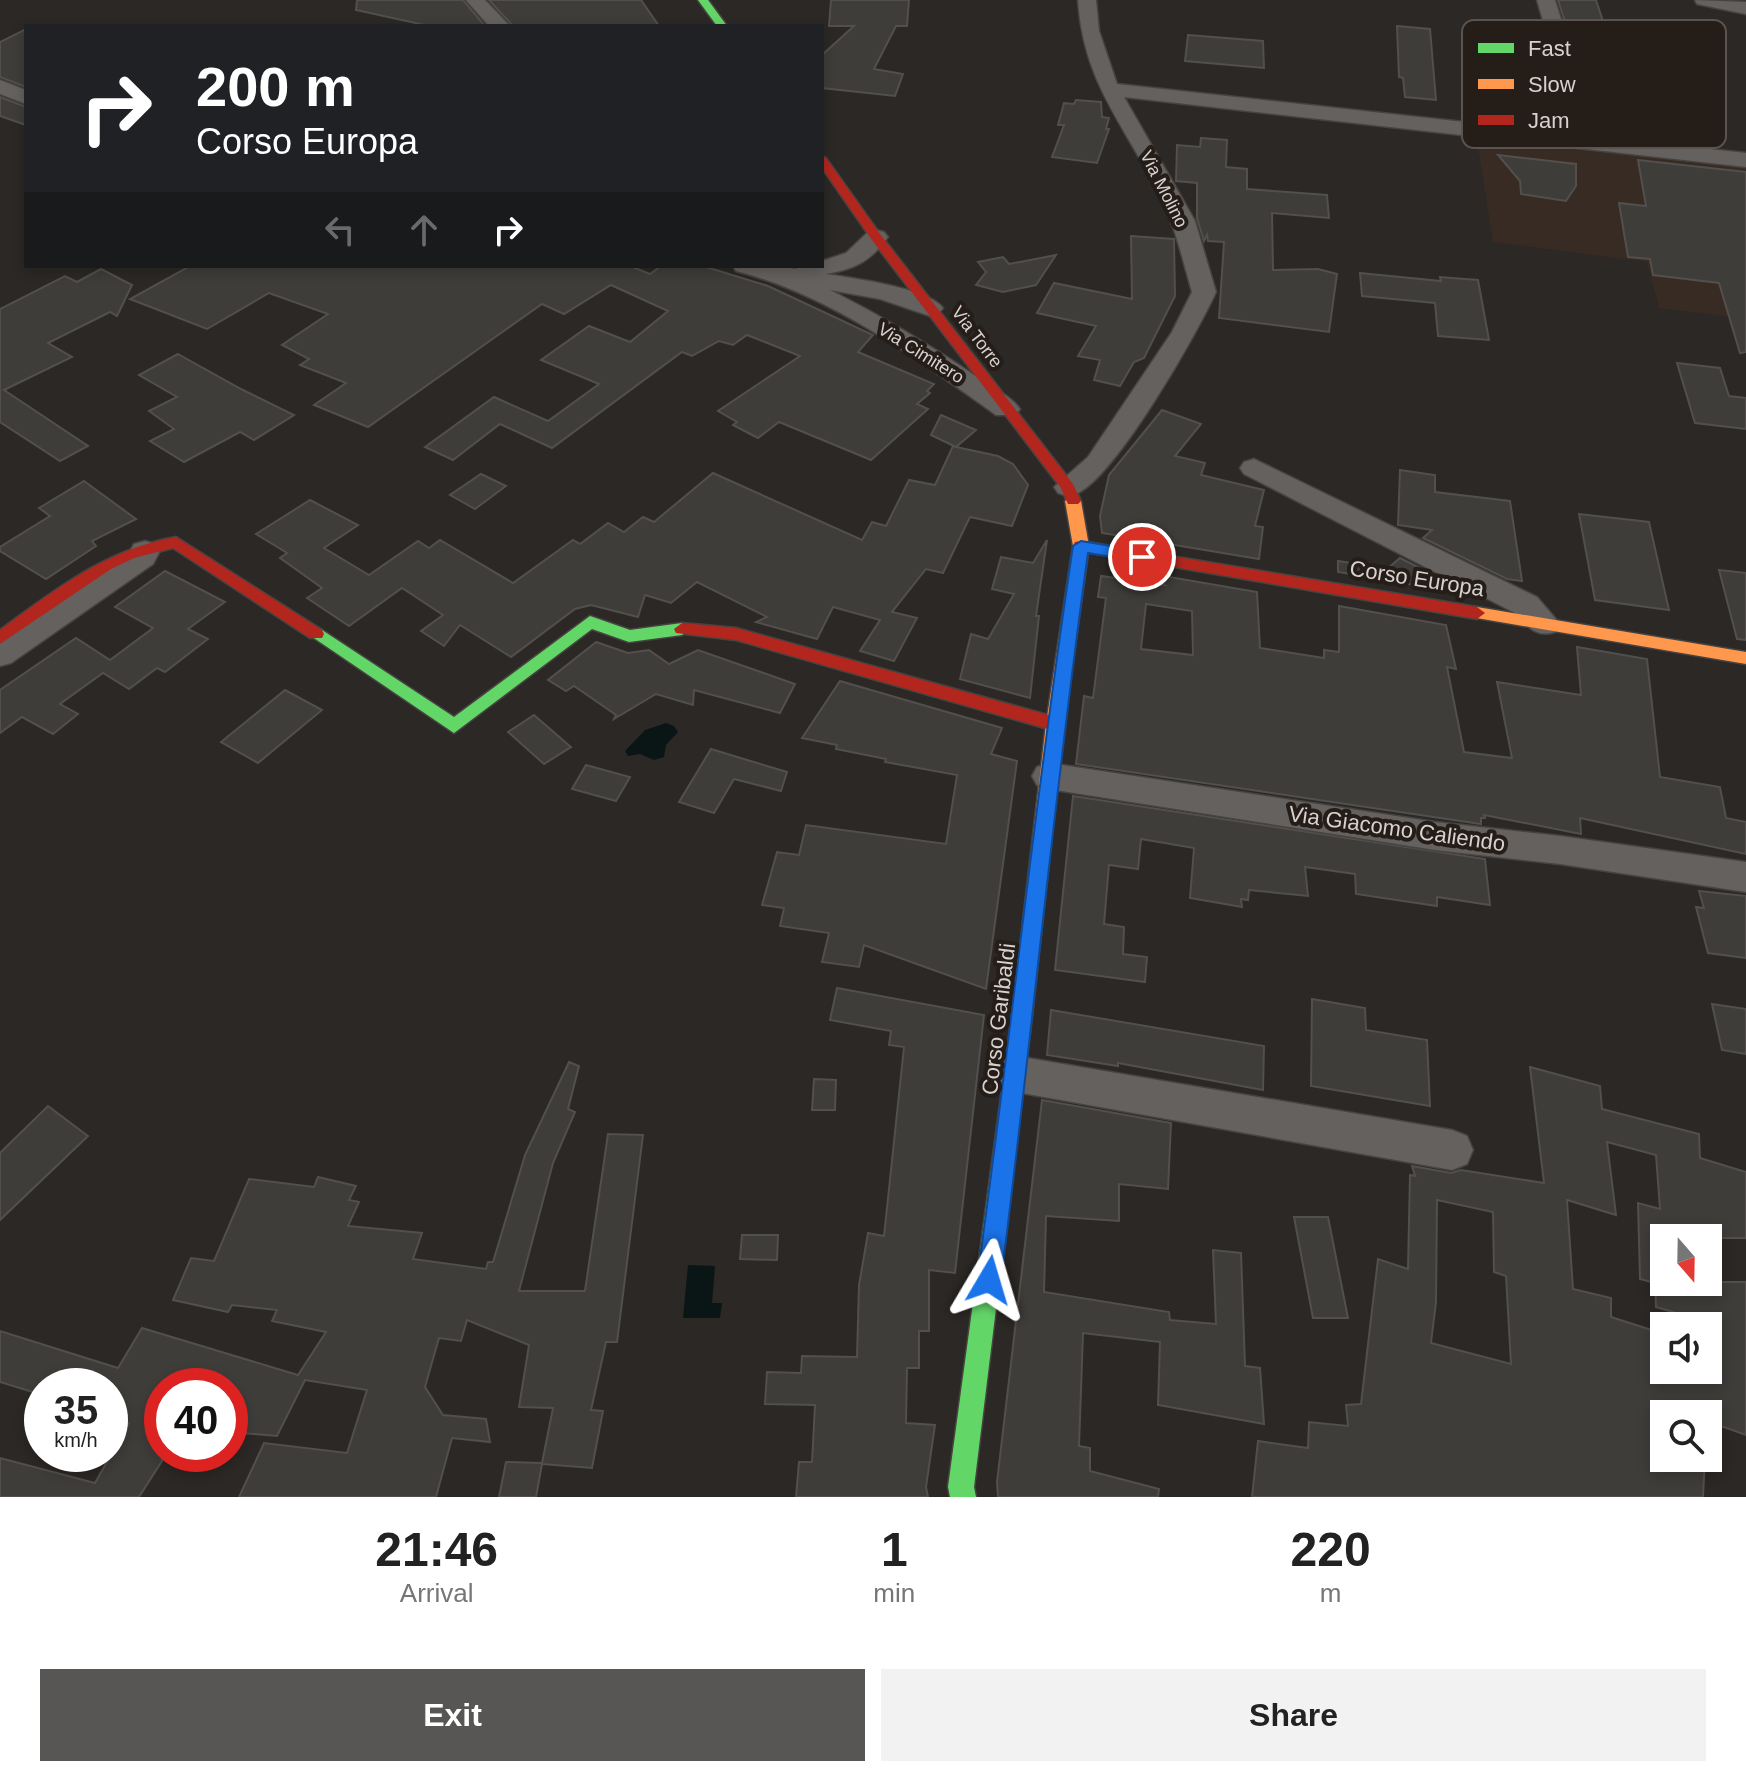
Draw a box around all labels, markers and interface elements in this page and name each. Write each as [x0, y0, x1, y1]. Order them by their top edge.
legend [1462, 20, 1726, 148]
text: Fast [1528, 36, 1571, 61]
text: 200 m [196, 55, 355, 118]
icon: right [64, 56, 168, 160]
text: Slow [1528, 72, 1576, 97]
text: Jam [1528, 108, 1570, 133]
text: Corso Europa [196, 121, 418, 162]
street label: Via Molino [1136, 147, 1192, 231]
icon: left [318, 208, 362, 252]
icon: ahead [402, 208, 446, 252]
icon: right [486, 208, 530, 252]
street label: Via Torre [948, 302, 1006, 372]
street label: Via Cimitero [874, 319, 968, 387]
pin [1108, 523, 1176, 591]
icon: arrive [1120, 535, 1164, 579]
street label: Corso Europa [1348, 556, 1487, 602]
street label: Via Giacomo Caliendo [1287, 801, 1507, 856]
street label: Corso Garibaldi [977, 942, 1020, 1096]
north arrow [1650, 1224, 1722, 1296]
map controls [1650, 1224, 1722, 1472]
position arrow [947, 1238, 1031, 1322]
button: sound [1650, 1312, 1722, 1384]
speed limit sign: 40 [144, 1368, 248, 1472]
text: 35 [54, 1388, 98, 1432]
button: search [1650, 1400, 1722, 1472]
text: km/h [54, 1429, 98, 1451]
text: 21:46 [375, 1523, 498, 1576]
text: 1 [881, 1523, 908, 1576]
text: 220 [1291, 1523, 1371, 1576]
text: Arrival [400, 1578, 474, 1608]
text: min [873, 1578, 915, 1608]
text: m [1320, 1578, 1341, 1608]
button: Exit [40, 1669, 865, 1761]
button: Share [881, 1669, 1706, 1761]

